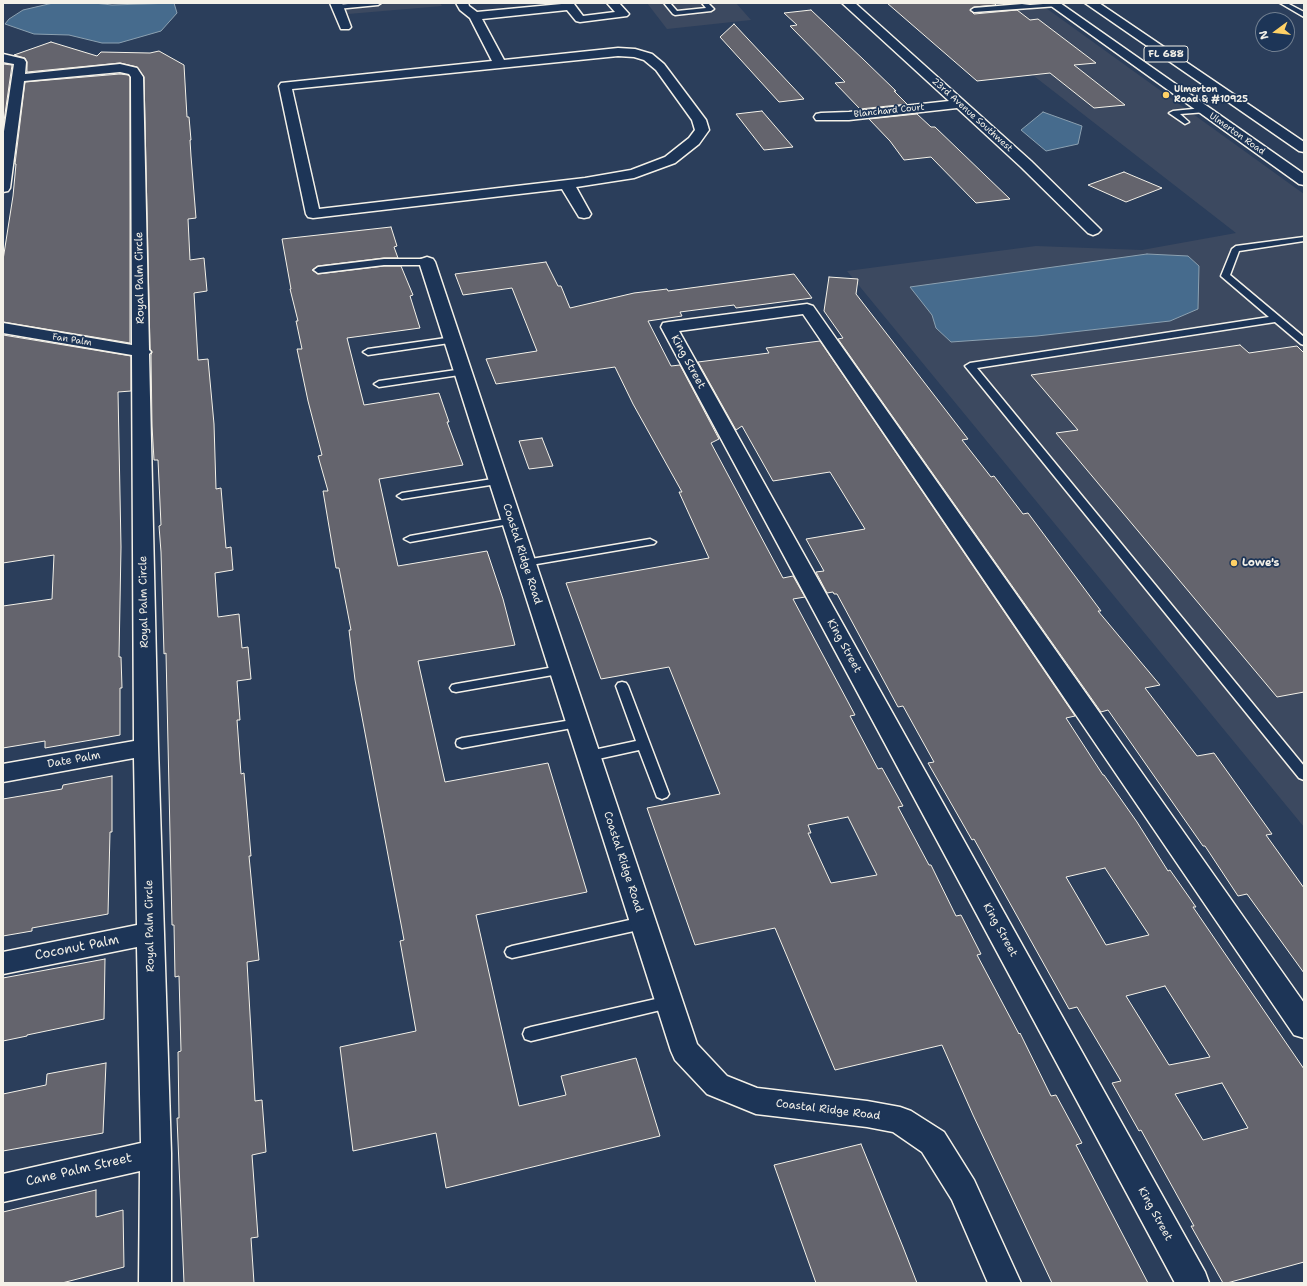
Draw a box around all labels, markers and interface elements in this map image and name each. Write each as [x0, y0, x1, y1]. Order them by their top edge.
north arrow [1255, 12, 1295, 52]
text: N [1256, 29, 1272, 41]
road number: FL 688 [1144, 46, 1188, 62]
street label: 23rd Avenue Southwest [929, 76, 1015, 154]
place label: Ulmerton Road & #10925 [1174, 85, 1248, 106]
marker: Ulmerton Road & #10925 [1161, 90, 1171, 100]
street label: Blanchard Court [853, 102, 925, 120]
street label: Ulmerton Road [1207, 111, 1267, 157]
street label: Royal Palm Circle [133, 232, 147, 324]
street label: Fan Palm [52, 332, 92, 348]
street label: King Street [668, 333, 708, 391]
street label: Coastal Ridge Road [499, 502, 545, 606]
street label: Royal Palm Circle [137, 556, 151, 648]
place label: Lowe's [1242, 556, 1279, 570]
marker: Lowe's [1229, 558, 1239, 568]
street label: King Street [824, 617, 864, 675]
street label: Date Palm [46, 749, 102, 771]
street label: Coastal Ridge Road [600, 810, 646, 914]
street label: Royal Palm Circle [143, 880, 157, 972]
street label: King Street [980, 901, 1020, 959]
street label: Coconut Palm [34, 932, 120, 964]
street label: Coastal Ridge Road [775, 1097, 881, 1123]
street label: Cane Palm Street [24, 1150, 134, 1190]
street label: King Street [1135, 1185, 1175, 1243]

